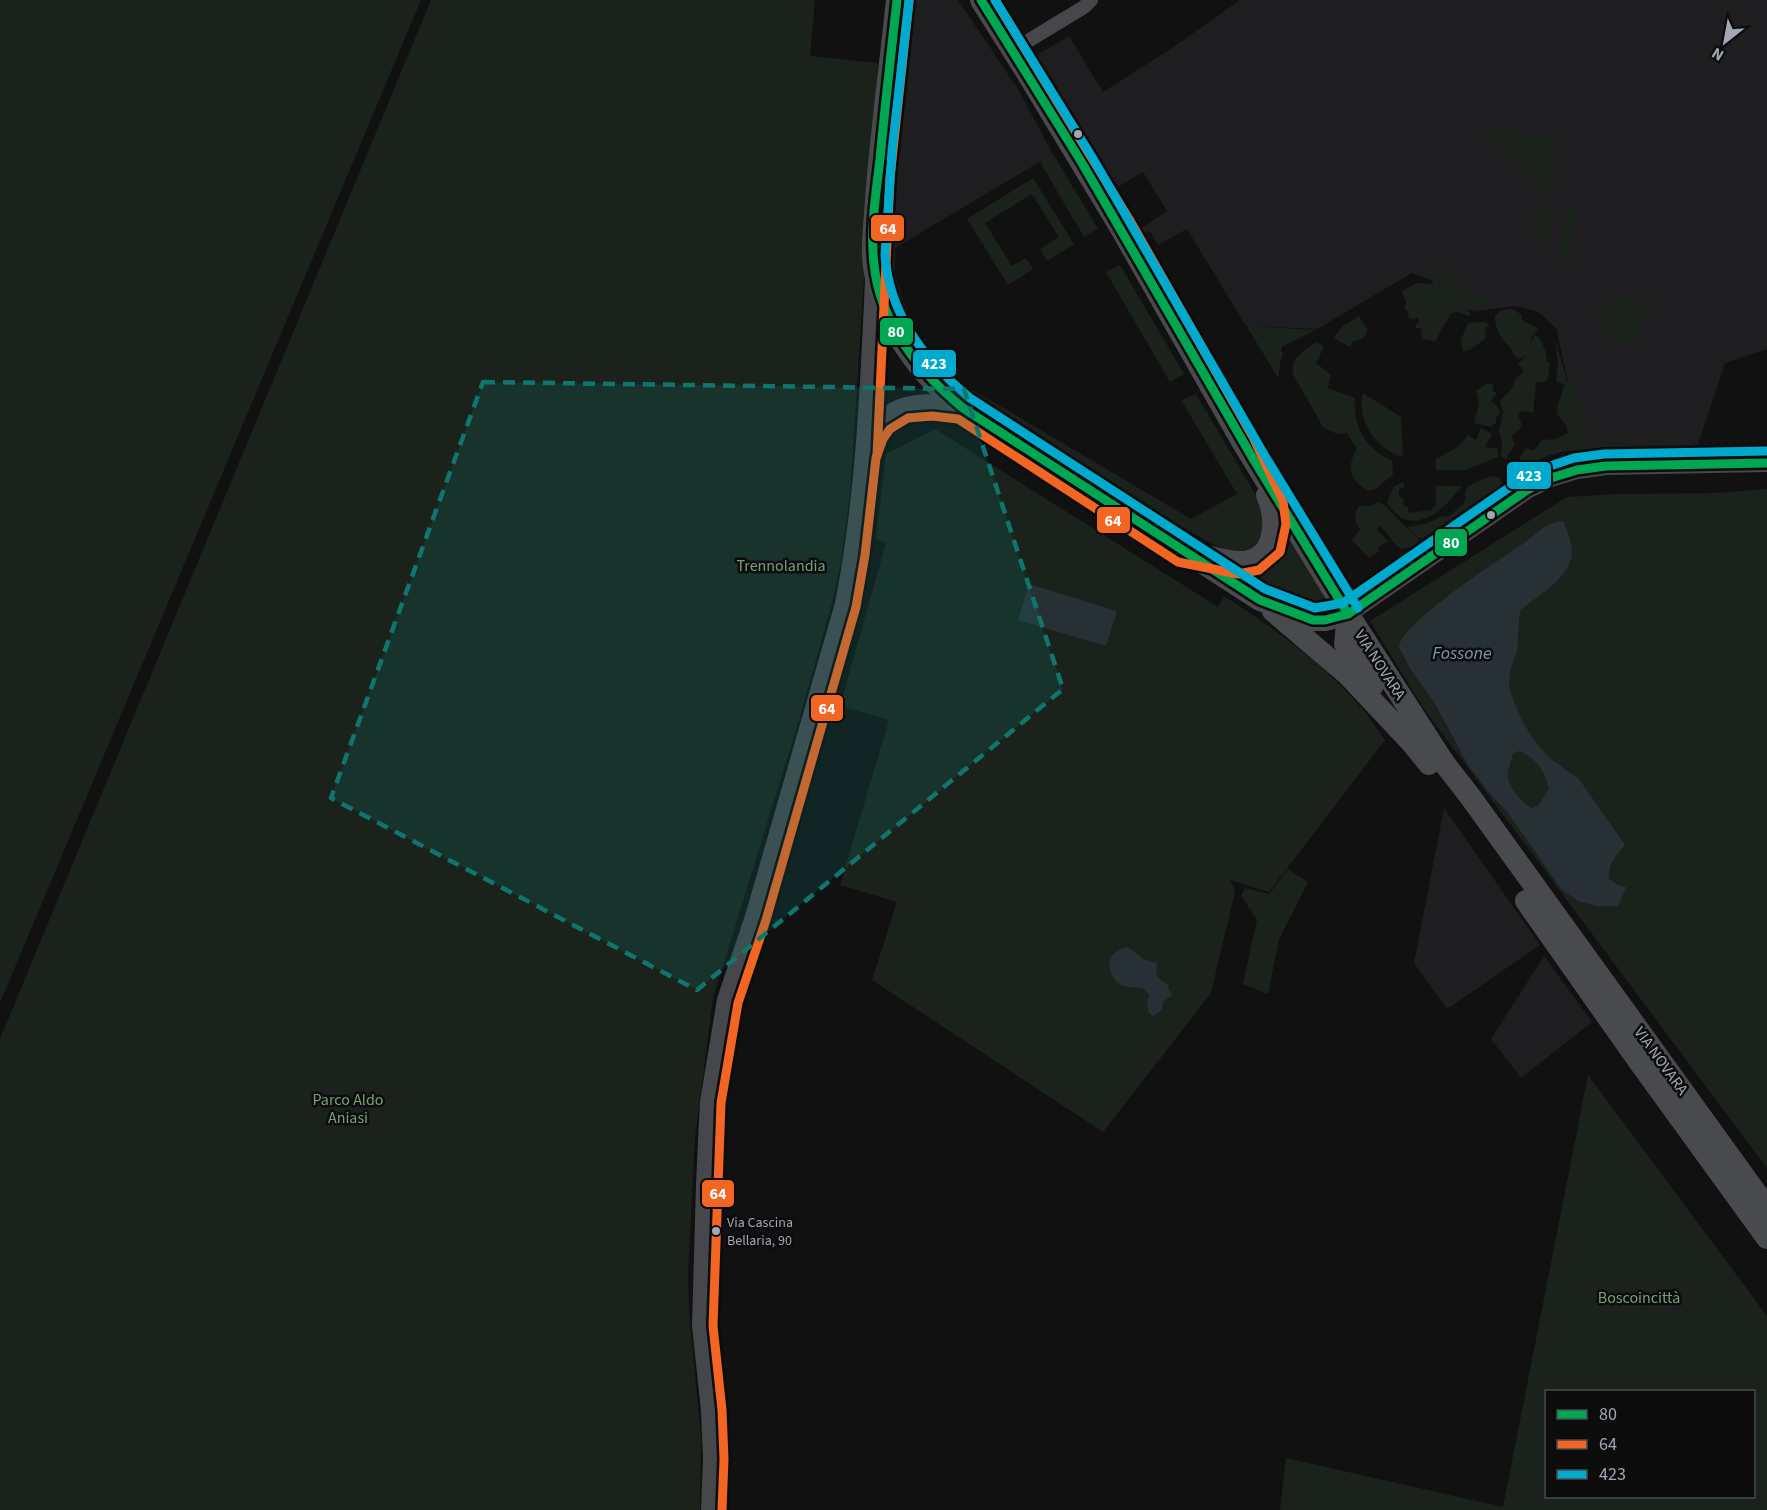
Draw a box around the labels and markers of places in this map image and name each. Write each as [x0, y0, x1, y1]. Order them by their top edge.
unlabelled marker [1072, 128, 1084, 140]
unlabelled marker [1485, 509, 1497, 521]
place label: Via Cascina Bellaria, 90 [727, 1213, 793, 1251]
marker: Via Cascina Bellaria, 90 [710, 1225, 722, 1237]

